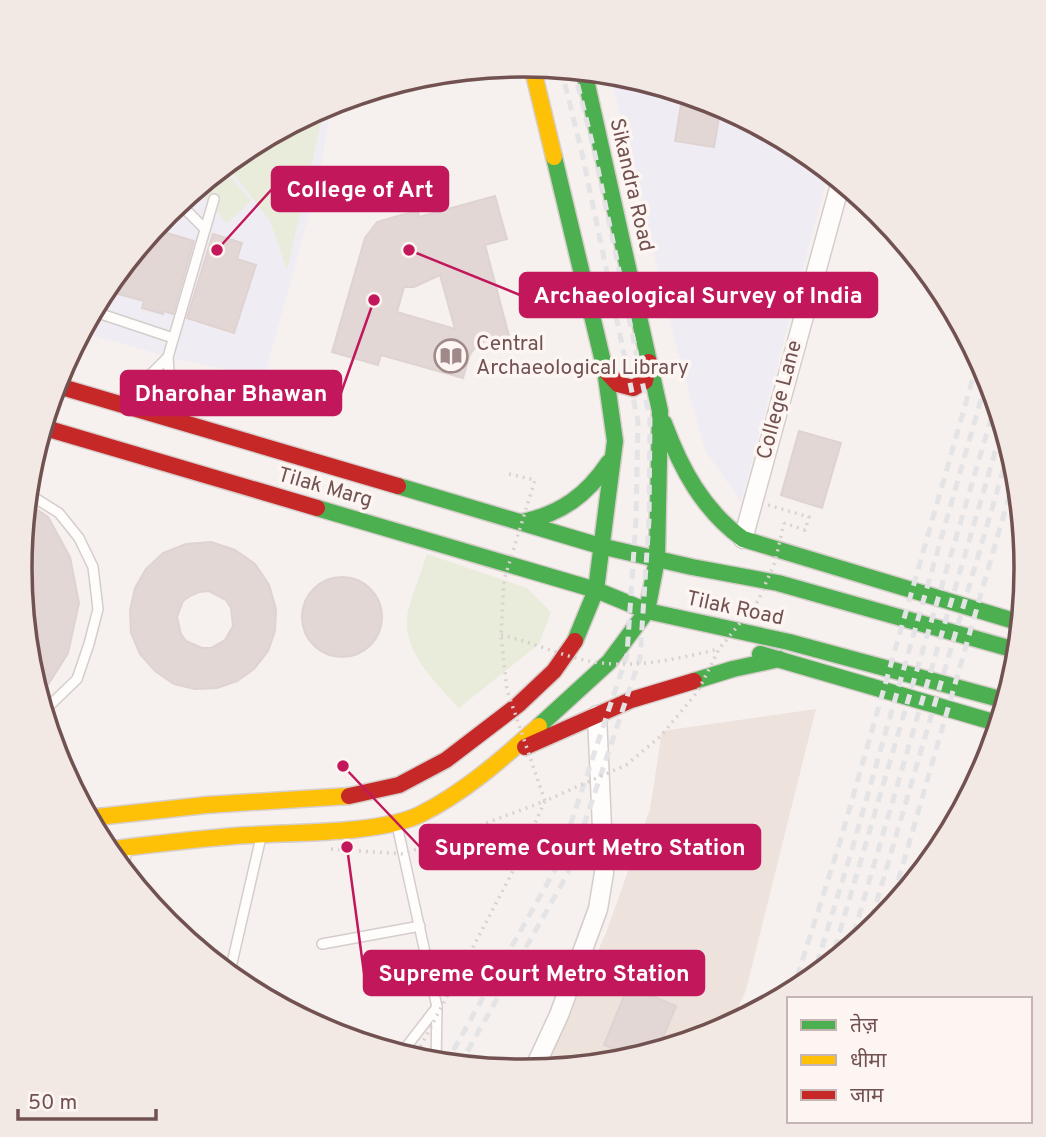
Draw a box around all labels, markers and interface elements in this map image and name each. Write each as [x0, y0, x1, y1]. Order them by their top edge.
street label: Sikandra Road [603, 116, 659, 254]
callout: College of Art [272, 167, 448, 211]
text: College of Art [286, 177, 434, 206]
callout: Archaeological Survey of India [520, 273, 877, 317]
text: Archaeological Survey of India [533, 283, 863, 312]
place label: Central Archaeological Library [476, 331, 689, 382]
library icon: Central Archaeological Library [432, 337, 470, 375]
street label: College Lane [751, 337, 809, 463]
callout: Dharohar Bhawan [121, 371, 341, 415]
text: Dharohar Bhawan [135, 381, 327, 410]
street label: Tilak Marg [275, 462, 375, 514]
street label: Tilak Road [684, 586, 786, 632]
callout: Supreme Court‌ Metro Station [420, 825, 760, 869]
text: Supreme Court‌ Metro Station [434, 835, 746, 864]
callout: Supreme Court Metro Station [364, 951, 704, 995]
text: Supreme Court Metro Station [378, 961, 690, 990]
legend [787, 997, 1032, 1123]
text: तेज़ [850, 1013, 878, 1040]
text: धीमा [850, 1048, 887, 1075]
scale bar [18, 1078, 156, 1122]
text: जाम [850, 1083, 884, 1110]
text: 50 m [28, 1090, 77, 1117]

